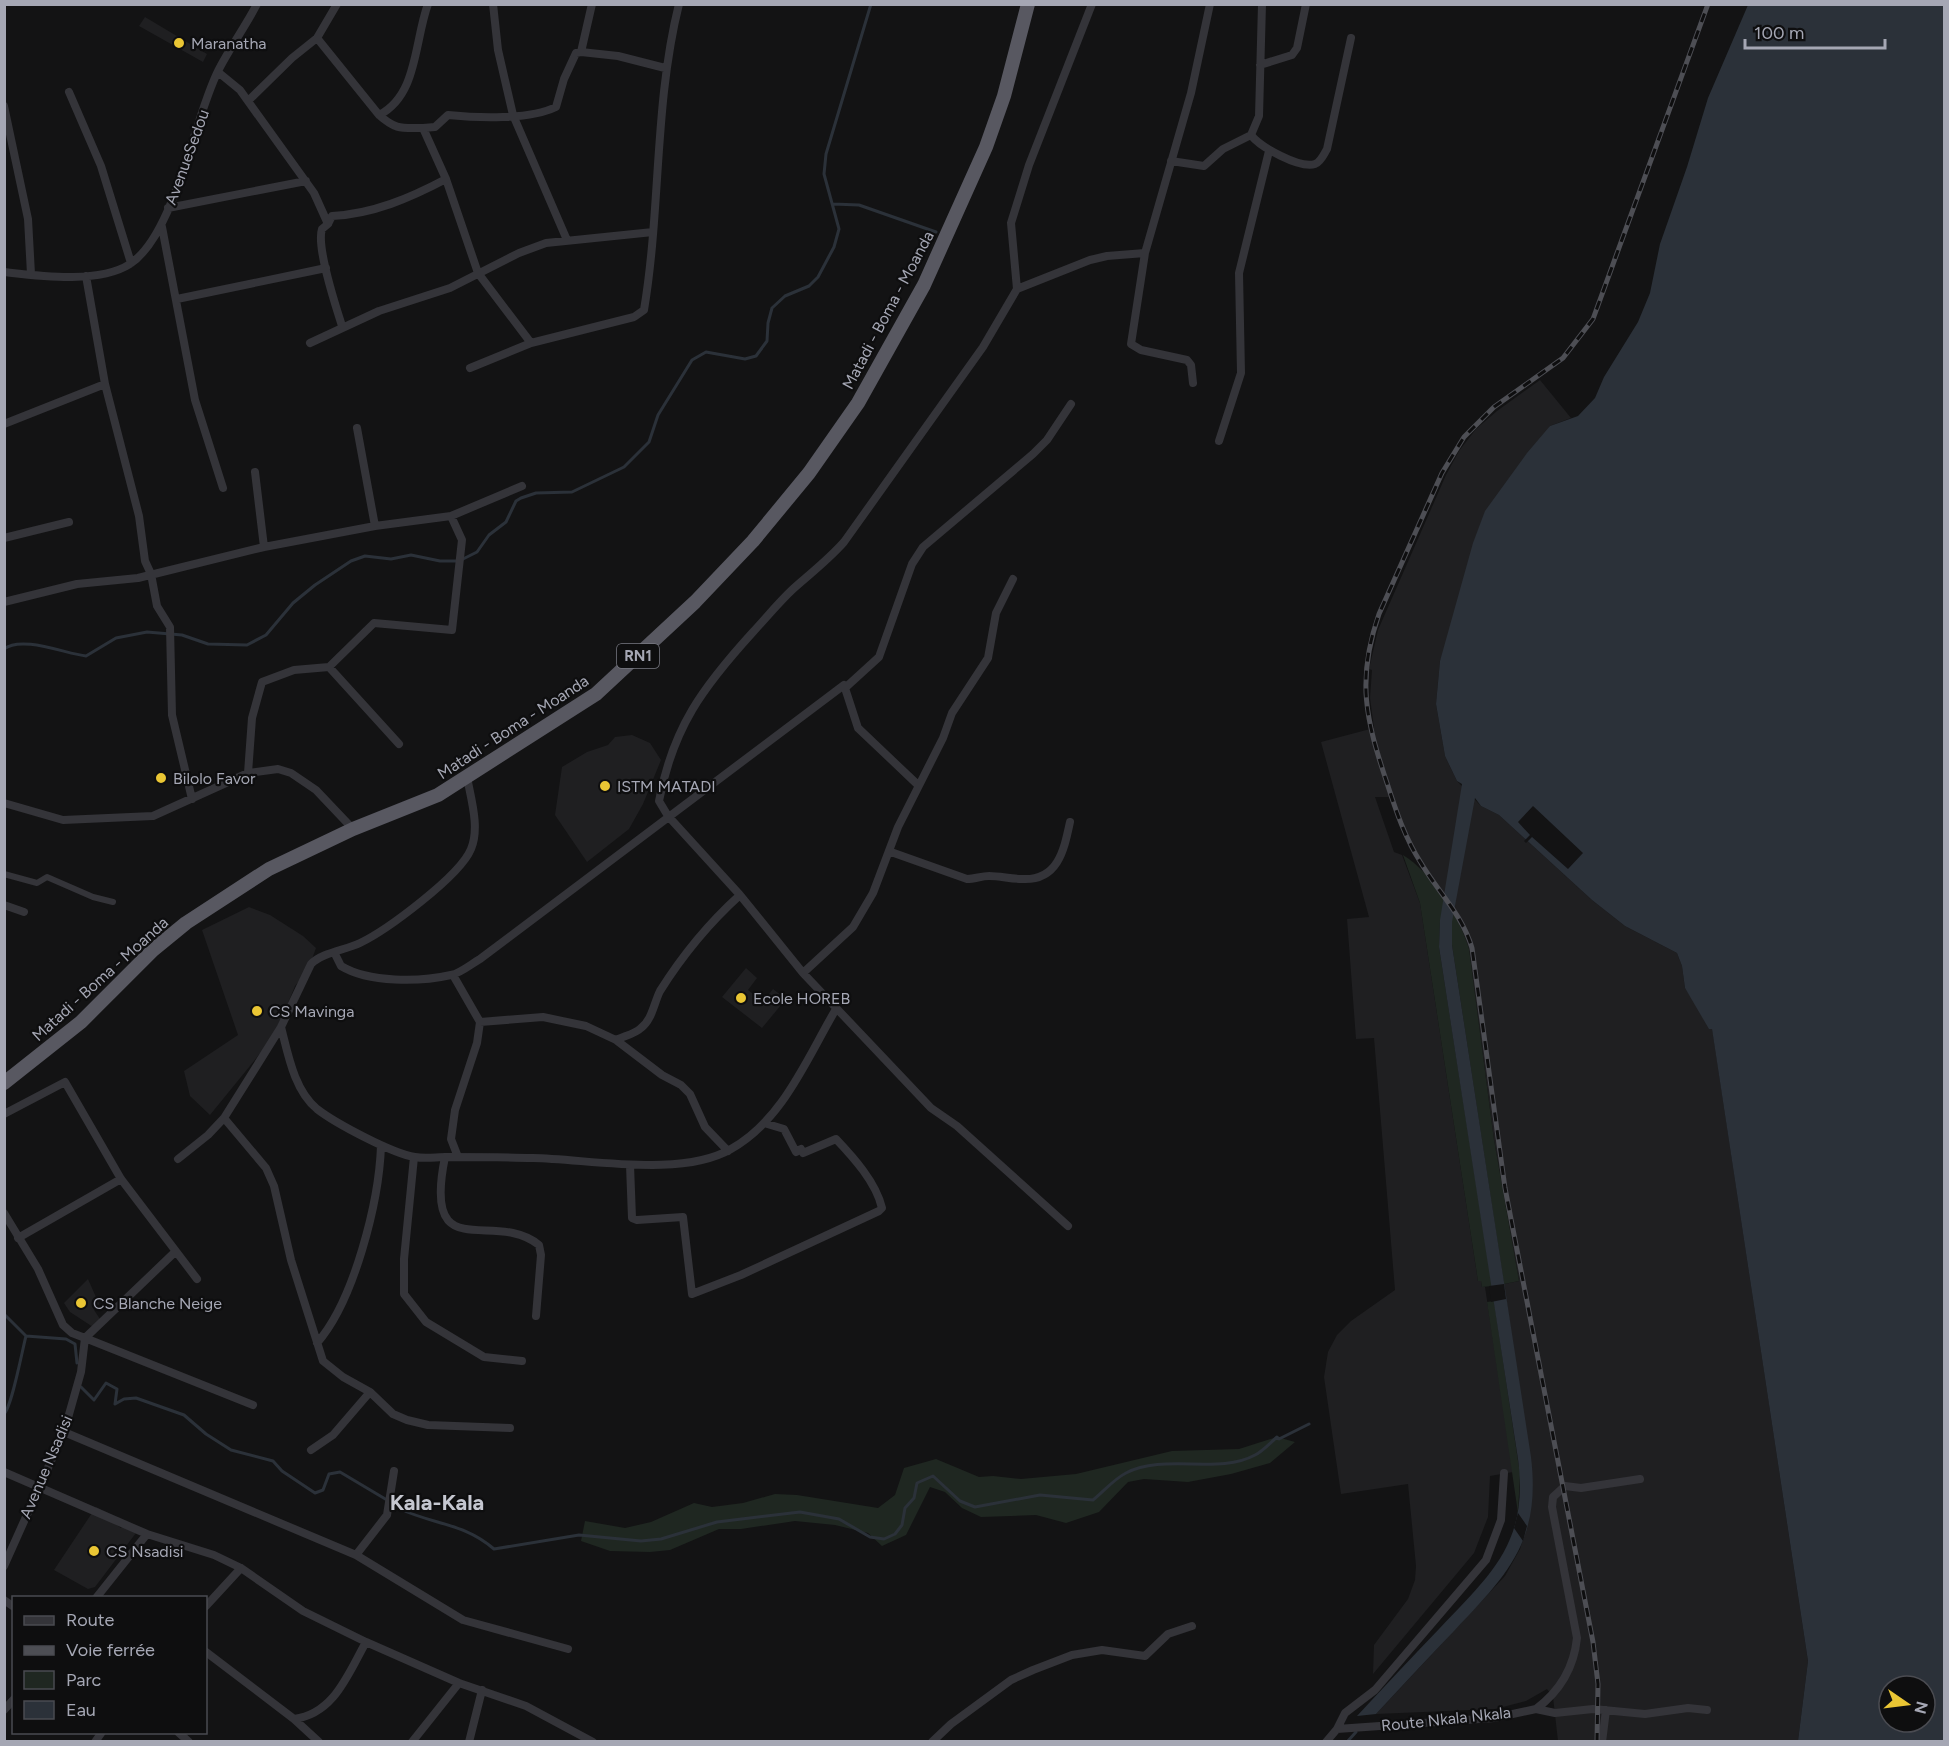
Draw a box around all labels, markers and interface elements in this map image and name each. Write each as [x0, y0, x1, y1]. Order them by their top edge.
scale bar [1745, 12, 1884, 50]
text: 100 m [1754, 22, 1804, 44]
place label: Maranatha [191, 34, 267, 53]
marker: Maranatha [172, 36, 186, 50]
street label: AvenueSedou [161, 107, 213, 207]
street label: Matadi - Boma - Moanda [838, 228, 938, 392]
road number: RN1 [617, 644, 659, 668]
street label: Matadi - Boma - Moanda [434, 671, 592, 783]
place label: Bilolo Favor [173, 769, 256, 788]
marker: Bilolo Favor [154, 771, 168, 785]
place label: ISTM MATADI [617, 777, 716, 796]
marker: ISTM MATADI [598, 779, 612, 793]
street label: Matadi - Boma - Moanda [28, 913, 172, 1045]
place label: Ecole HOREB [753, 989, 851, 1008]
marker: Ecole HOREB [734, 991, 748, 1005]
place label: CS Mavinga [269, 1002, 354, 1021]
marker: CS Mavinga [250, 1004, 264, 1018]
place label: CS Blanche Neige [93, 1294, 222, 1313]
marker: CS Blanche Neige [74, 1296, 88, 1310]
street label: Avenue Nsadisi [16, 1413, 76, 1521]
district label: Kala-Kala [390, 1489, 484, 1516]
place label: CS Nsadisi [106, 1542, 184, 1561]
marker: CS Nsadisi [87, 1544, 101, 1558]
legend [12, 1596, 207, 1734]
text: Route [66, 1609, 115, 1631]
text: Voie ferrée [66, 1639, 155, 1661]
text: Parc [66, 1669, 102, 1691]
north arrow [1877, 1674, 1937, 1734]
text: Eau [66, 1699, 96, 1721]
text: N [1910, 1699, 1932, 1716]
street label: Route Nkala Nkala [1380, 1703, 1512, 1735]

